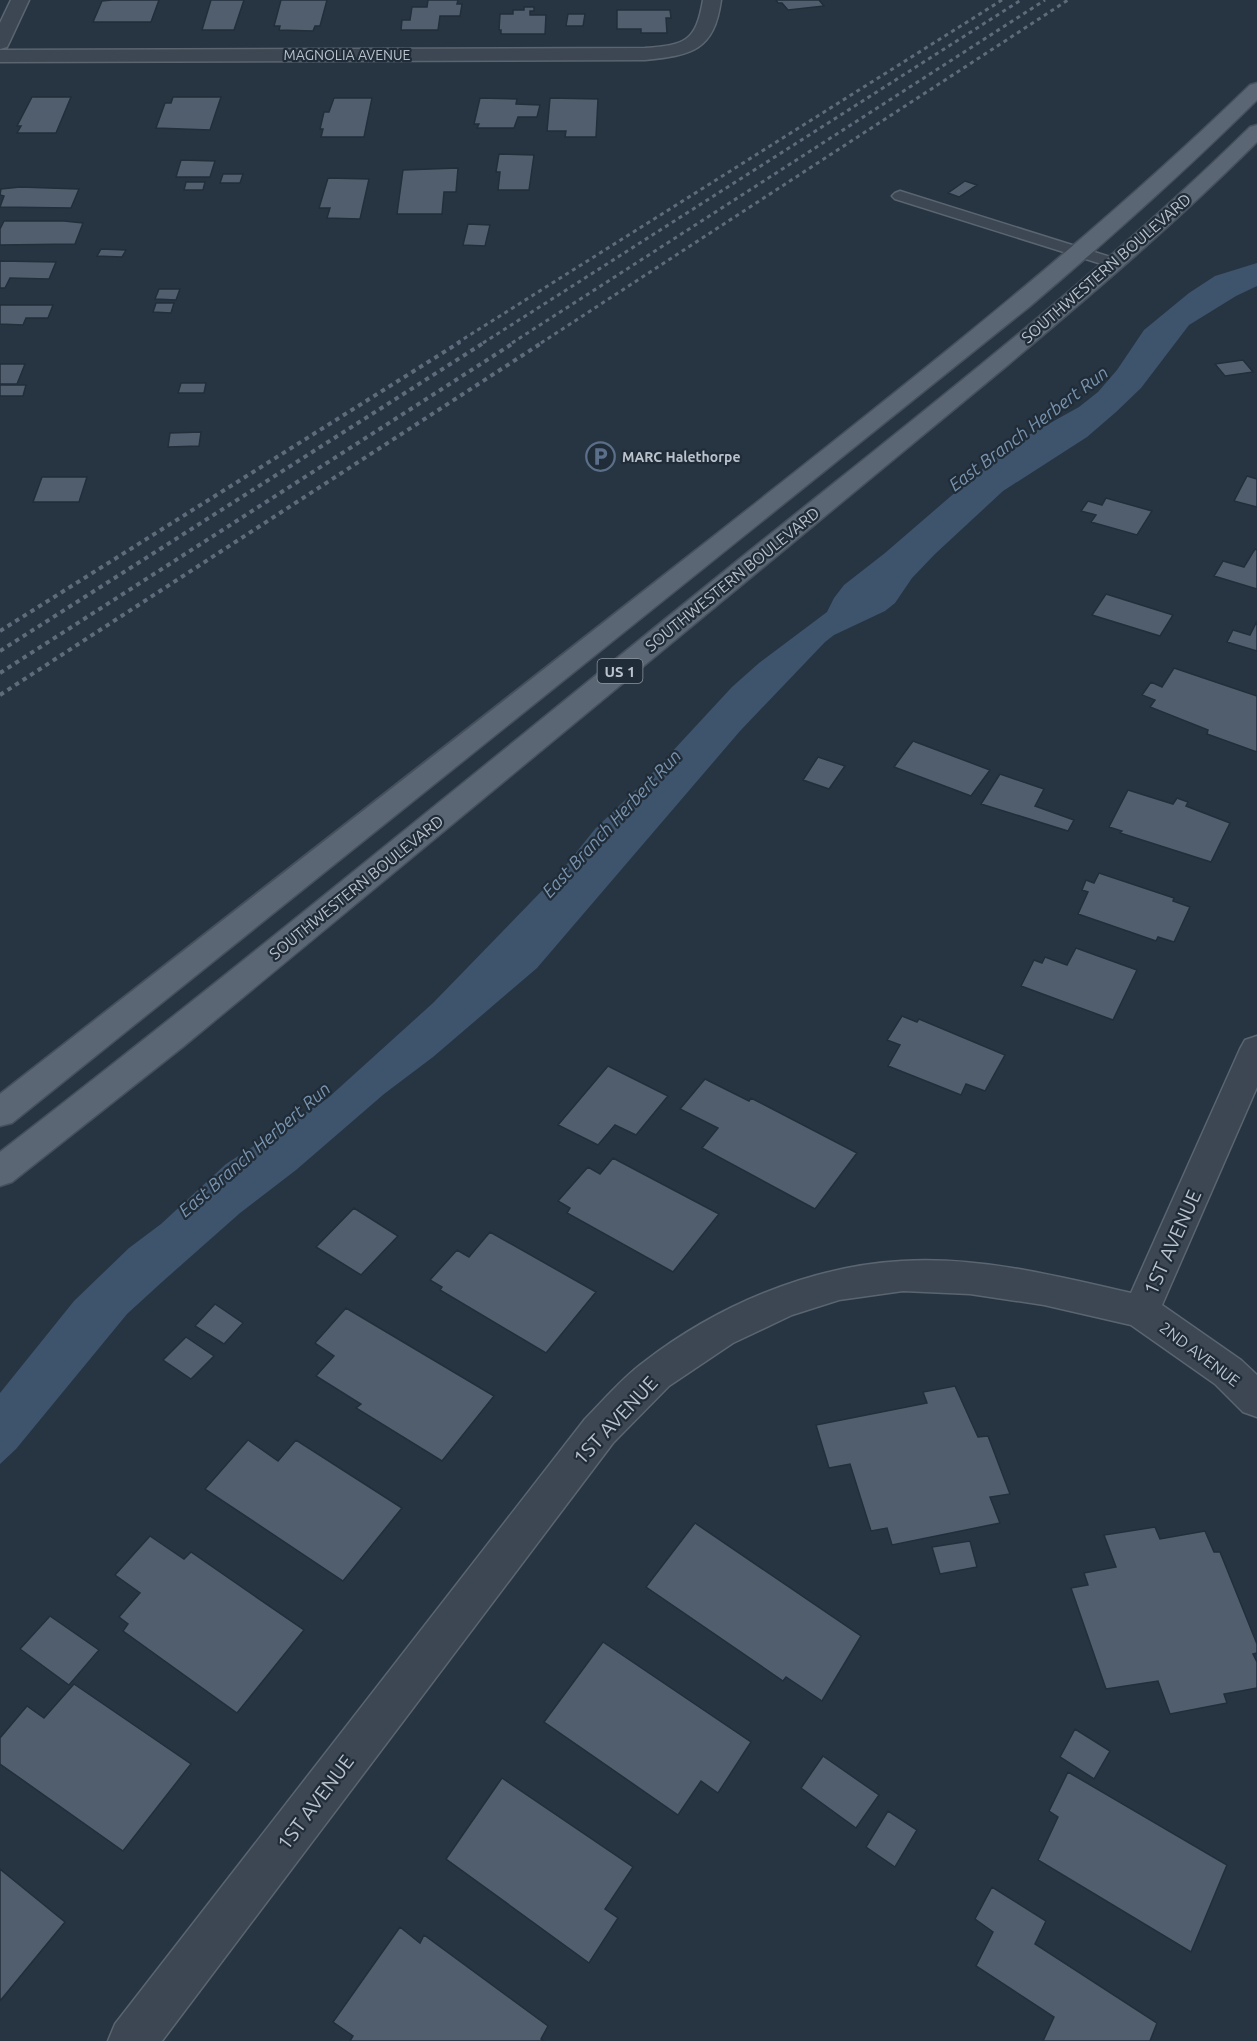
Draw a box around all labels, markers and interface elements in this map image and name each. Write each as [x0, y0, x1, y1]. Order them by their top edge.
street label: MAGNOLIA AVENUE [284, 47, 411, 63]
street label: SOUTHWESTERN BOULEVARD [1018, 190, 1194, 346]
water label: East Branch Herbert Run [944, 362, 1112, 494]
parking icon: MARC Halethorpe [585, 441, 617, 473]
place label: MARC Halethorpe [622, 449, 740, 465]
street label: SOUTHWESTERN BOULEVARD [641, 503, 823, 655]
road number: US 1 [598, 659, 642, 683]
water label: East Branch Herbert Run [538, 745, 684, 901]
street label: SOUTHWESTERN BOULEVARD [265, 811, 447, 963]
water label: East Branch Herbert Run [174, 1078, 334, 1220]
street label: 1ST AVENUE [1139, 1186, 1205, 1298]
street label: 2ND AVENUE [1156, 1318, 1244, 1390]
street label: 1ST AVENUE [568, 1371, 662, 1469]
street label: 1ST AVENUE [272, 1750, 358, 1854]

